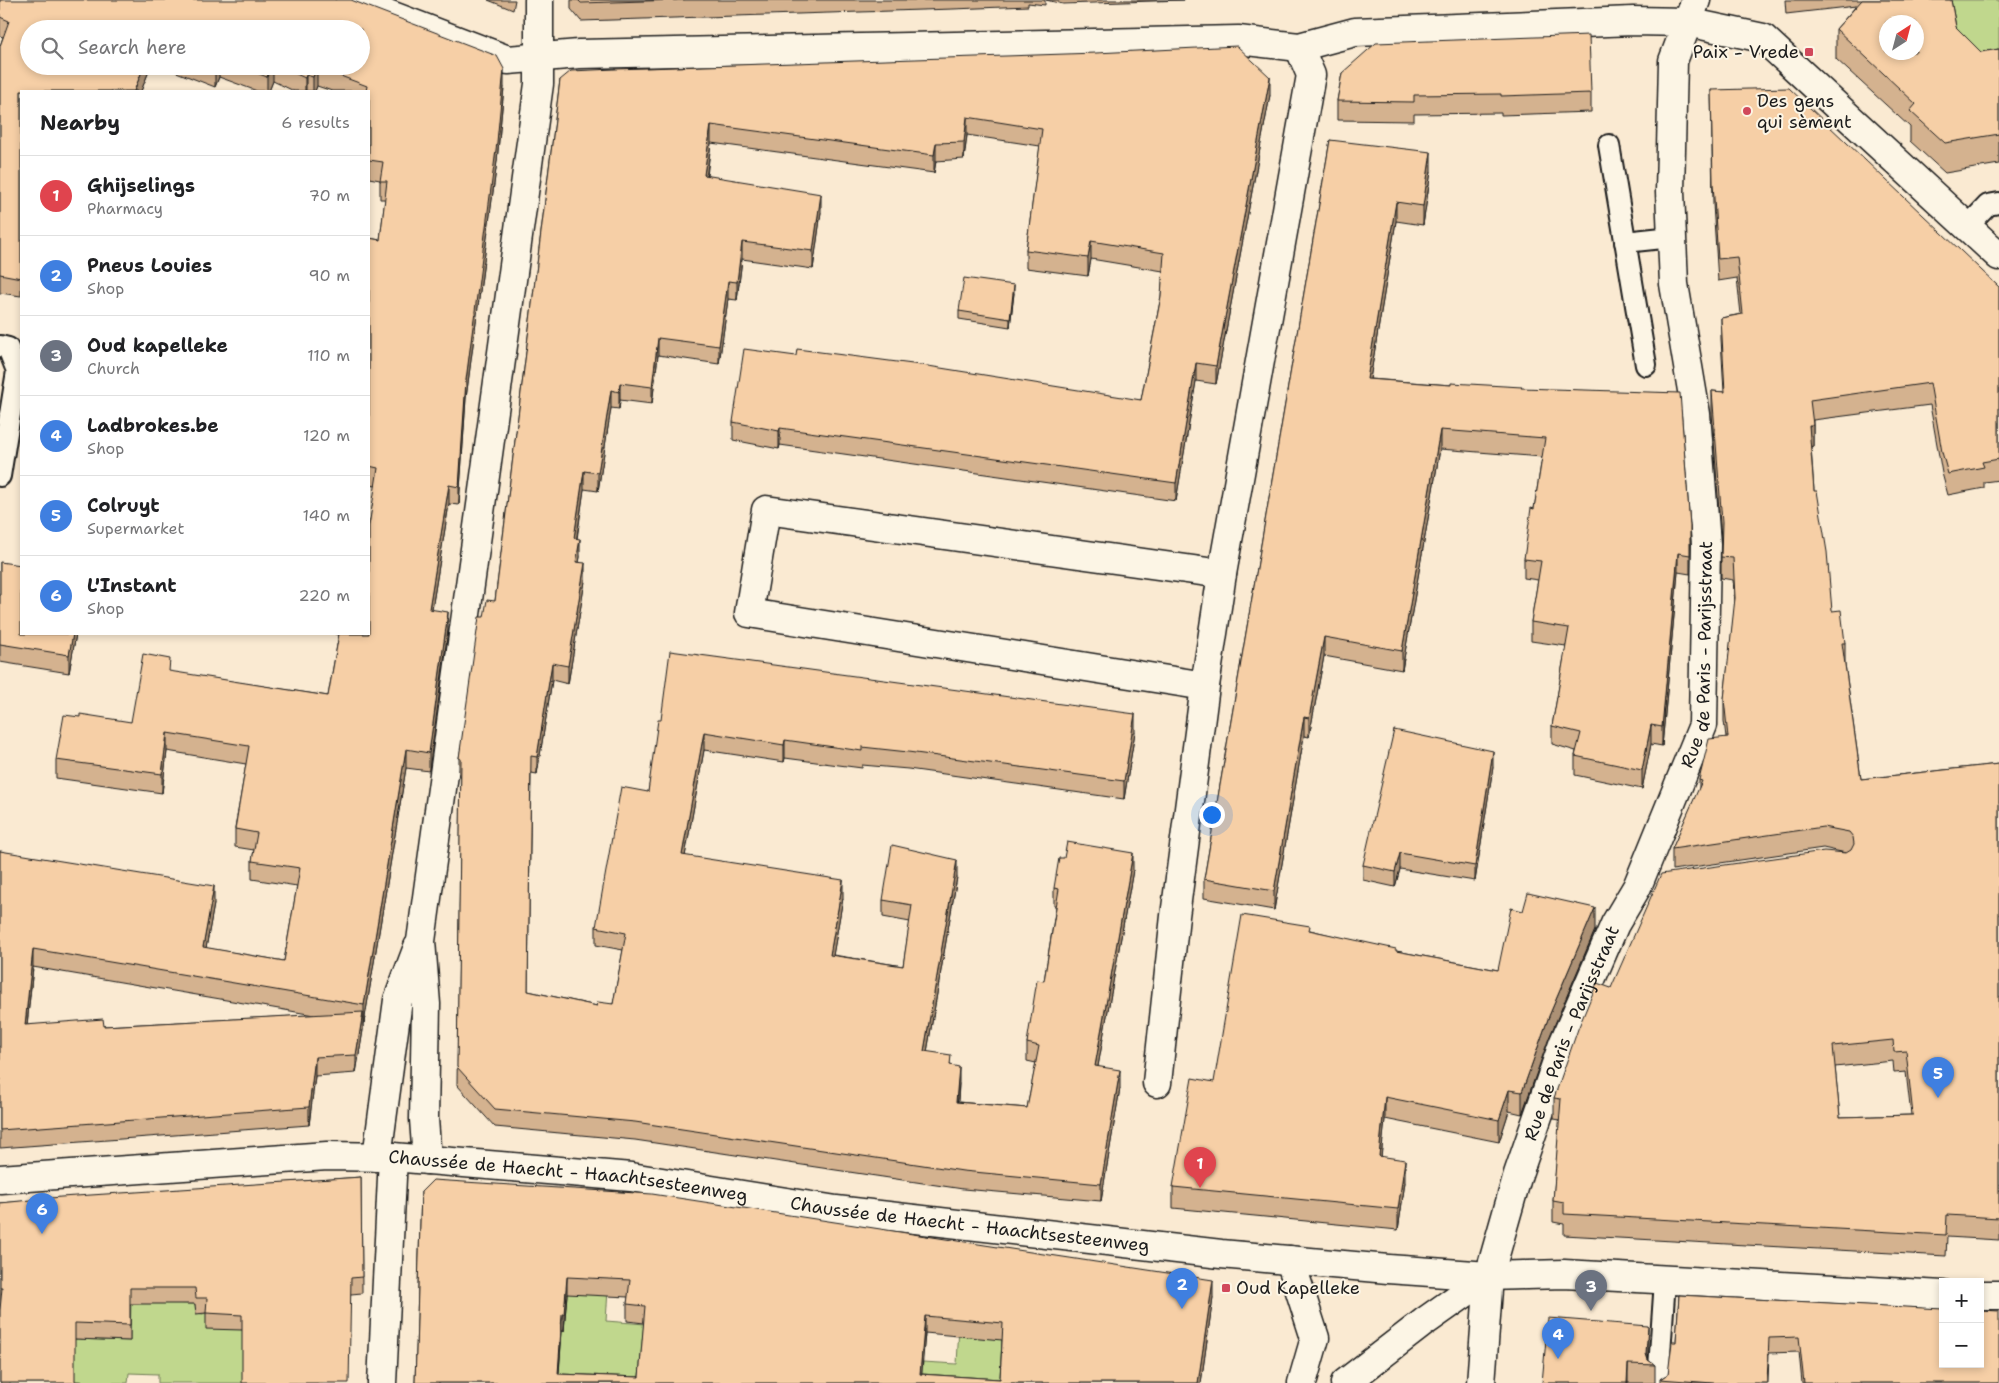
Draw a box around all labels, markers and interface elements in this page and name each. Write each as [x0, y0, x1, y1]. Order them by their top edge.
north arrow [1879, 15, 1924, 60]
search box [20, 20, 370, 75]
icon: search [38, 34, 66, 62]
text: Search here [78, 35, 187, 60]
place label: Paix - Vrede [1693, 40, 1799, 64]
marker: Paix - Vrede [1803, 46, 1815, 58]
place label: Des gens qui sèment [1757, 89, 1852, 134]
marker: Des gens qui sèment [1741, 105, 1753, 117]
text: Nearby [40, 109, 120, 137]
text: 6 results [281, 112, 350, 133]
text: Ghijselings [87, 173, 195, 198]
text: 1 [52, 185, 60, 206]
text: 70 m [309, 185, 350, 206]
text: Pharmacy [87, 198, 163, 219]
text: Pneus Louies [87, 253, 212, 278]
text: 2 [50, 265, 62, 286]
text: 90 m [309, 265, 350, 286]
text: Shop [87, 278, 124, 299]
text: Oud kapelleke [87, 333, 228, 358]
text: 3 [50, 345, 62, 366]
text: 110 m [307, 345, 350, 366]
text: Church [87, 358, 140, 379]
text: Ladbrokes.be [87, 413, 219, 438]
text: 4 [50, 425, 62, 446]
text: 120 m [303, 425, 350, 446]
text: Shop [87, 438, 124, 459]
text: Colruyt [87, 493, 159, 518]
text: 5 [51, 505, 61, 526]
text: 140 m [303, 505, 350, 526]
text: Supermarket [87, 518, 184, 539]
street label: Rue de Paris - Parijsstraat [1675, 541, 1718, 772]
text: L'Instant [87, 573, 176, 598]
text: 6 [50, 585, 62, 606]
text: 220 m [298, 585, 350, 606]
text: Shop [87, 598, 124, 619]
your location [1199, 802, 1225, 828]
street label: Rue de Paris - Parijsstraat [1518, 922, 1625, 1144]
pin: 5 [1922, 1057, 1954, 1098]
street label: Chaussée de Haecht - Haachtsesteenweg [387, 1145, 749, 1208]
pin: 1 [1184, 1147, 1216, 1188]
street label: Chaussée de Haecht - Haachtsesteenweg [789, 1191, 1151, 1258]
pin: 6 [26, 1193, 58, 1234]
pin: 2 [1166, 1268, 1198, 1309]
pin: 3 [1575, 1270, 1607, 1311]
place label: Oud Kapelleke [1236, 1276, 1360, 1300]
map controls [1939, 1278, 1984, 1368]
button: + [1939, 1278, 1984, 1323]
marker: Oud Kapelleke [1220, 1282, 1232, 1294]
pin: 4 [1542, 1318, 1574, 1359]
button: − [1939, 1323, 1984, 1368]

